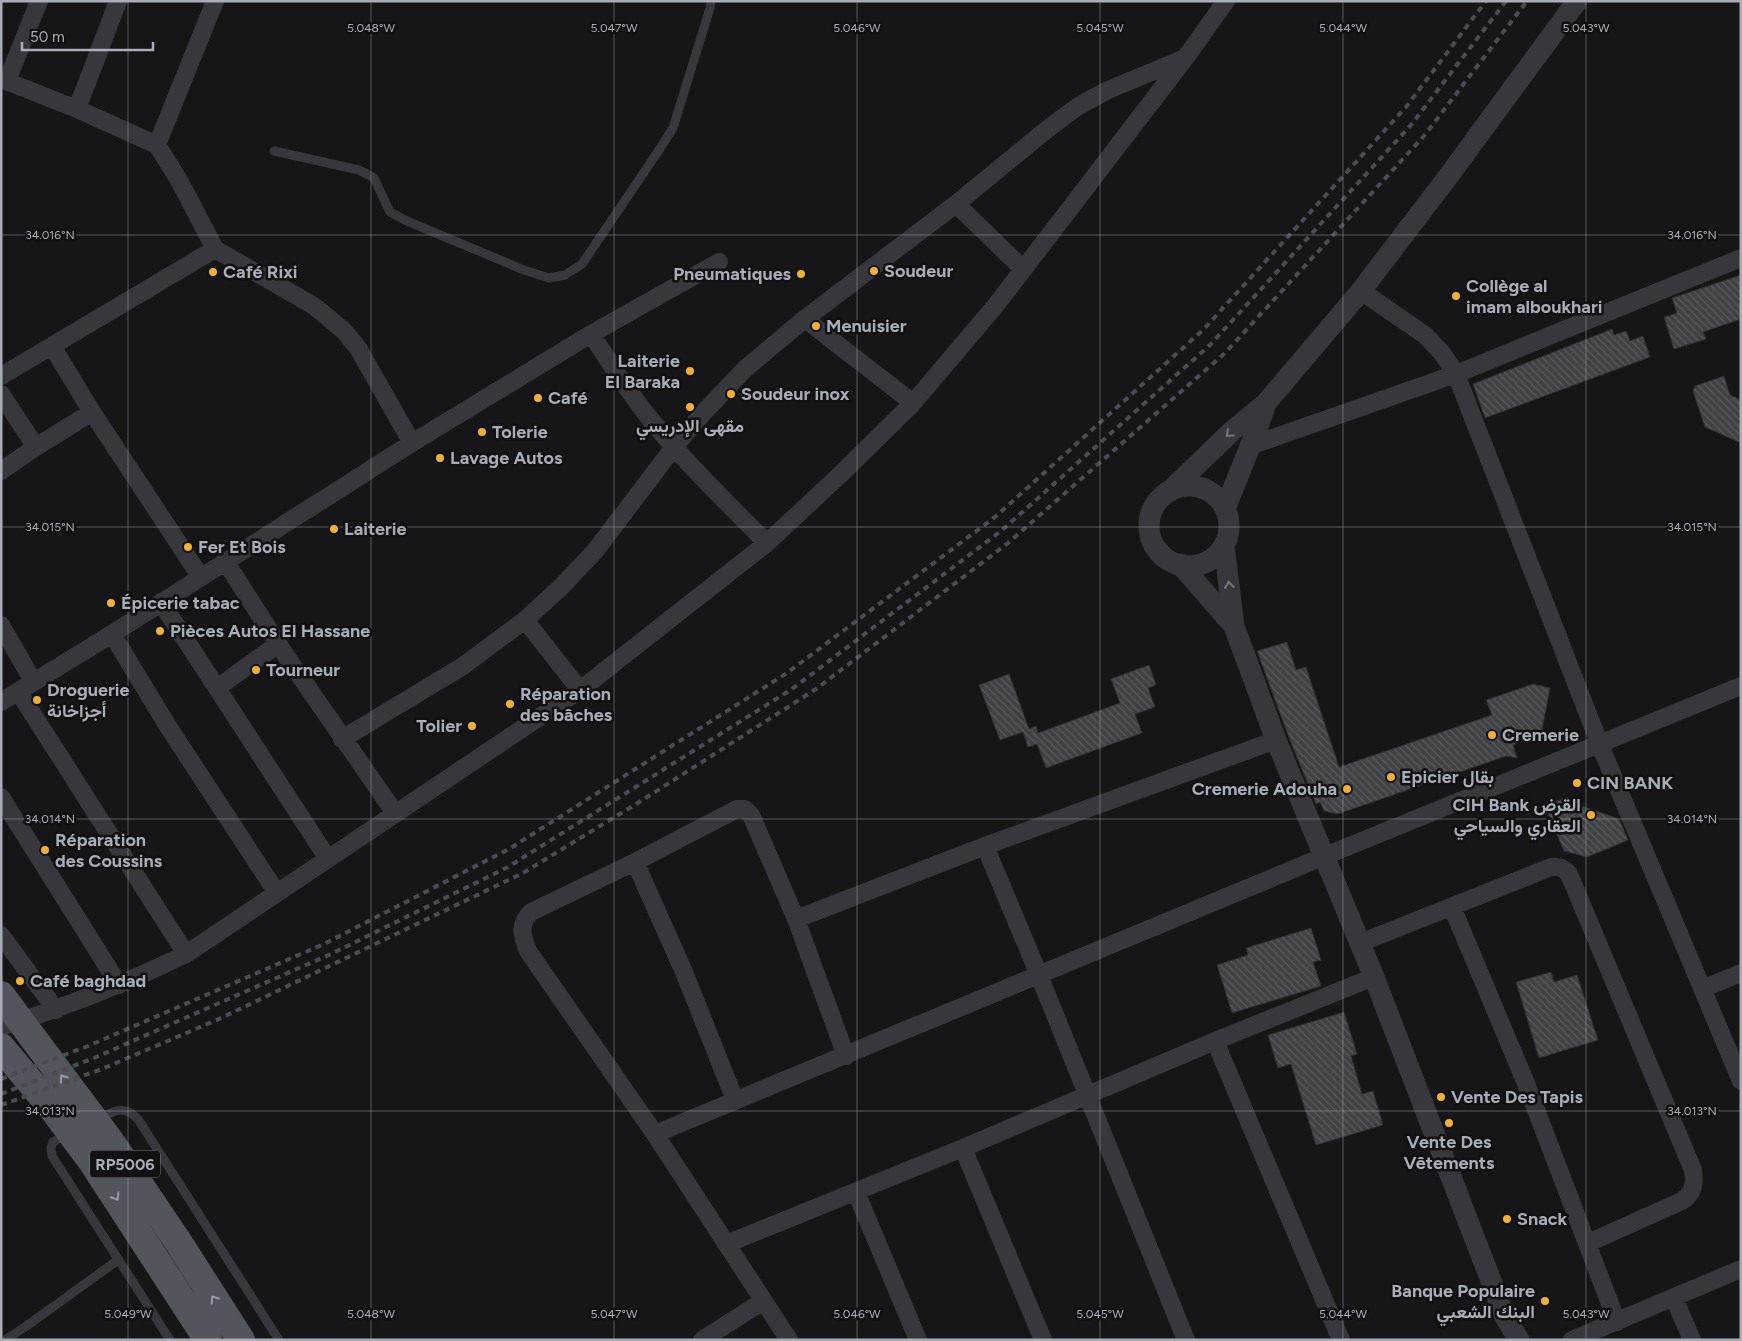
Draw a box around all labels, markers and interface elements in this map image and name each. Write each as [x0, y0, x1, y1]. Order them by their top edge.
scale bar [22, 20, 154, 52]
text: 5.048°W [347, 21, 395, 35]
text: 5.047°W [591, 21, 638, 35]
text: 5.046°W [833, 21, 881, 35]
text: 5.045°W [1076, 21, 1124, 35]
text: 5.044°W [1319, 21, 1367, 35]
text: 5.043°W [1562, 21, 1610, 35]
text: 50 m [30, 28, 65, 46]
text: 34.016°N [25, 228, 75, 242]
text: 34.016°N [1667, 228, 1717, 242]
place label: Soudeur [884, 260, 954, 282]
place label: Café Rixi [223, 261, 298, 283]
place label: Pneumatiques [673, 263, 792, 285]
marker: Soudeur [868, 265, 880, 277]
marker: Café Rixi [207, 266, 219, 278]
marker: Pneumatiques [795, 268, 807, 280]
place label: Collège al imam alboukhari [1466, 275, 1603, 318]
marker: Collège al imam alboukhari [1450, 290, 1462, 302]
place label: Menuisier [826, 315, 907, 337]
marker: Menuisier [810, 320, 822, 332]
place label: Laiterie El Baraka [605, 350, 680, 393]
marker: Laiterie El Baraka [684, 365, 696, 377]
place label: Soudeur inox [741, 383, 850, 405]
place label: Café [548, 387, 588, 409]
marker: Soudeur inox [725, 388, 737, 400]
marker: Café [532, 392, 544, 404]
marker: مقهى الإدريسي [684, 401, 696, 413]
place label: مقهى الإدريسي [636, 415, 744, 441]
place label: Tolerie [492, 421, 548, 443]
marker: Tolerie [476, 426, 488, 438]
one-way arrow [1225, 428, 1234, 437]
place label: Lavage Autos [450, 447, 563, 469]
marker: Lavage Autos [434, 452, 446, 464]
place label: Laiterie [344, 518, 407, 540]
text: 34.015°N [25, 520, 75, 534]
text: 34.015°N [1667, 520, 1717, 534]
marker: Laiterie [328, 523, 340, 535]
place label: Fer Et Bois [198, 536, 286, 558]
marker: Fer Et Bois [182, 541, 194, 553]
one-way arrow [1224, 581, 1235, 589]
place label: Épicerie tabac [121, 592, 240, 614]
marker: Épicerie tabac [105, 597, 117, 609]
place label: Pièces Autos El Hassane [170, 620, 370, 642]
marker: Pièces Autos El Hassane [154, 625, 166, 637]
place label: Tourneur [266, 659, 340, 681]
marker: Tourneur [250, 664, 262, 676]
place label: Droguerie أجزاخانة [47, 679, 129, 722]
place label: Réparation des bâches [520, 683, 613, 726]
marker: Droguerie أجزاخانة [31, 694, 43, 706]
marker: Réparation des bâches [504, 698, 516, 710]
place label: Tolier [416, 715, 462, 737]
marker: Tolier [466, 720, 478, 732]
place label: Cremerie [1502, 724, 1579, 746]
marker: Cremerie [1486, 729, 1498, 741]
place label: Epicier بقال [1401, 766, 1494, 788]
marker: Epicier بقال [1385, 771, 1397, 783]
place label: CIN BANK [1587, 772, 1673, 794]
marker: CIN BANK [1571, 777, 1583, 789]
place label: Cremerie Adouha [1192, 778, 1337, 800]
marker: Cremerie Adouha [1341, 783, 1353, 795]
place label: CIH Bank القرض العقاري والسياحي [1453, 794, 1581, 841]
marker: CIH Bank القرض العقاري والسياحي [1585, 809, 1597, 821]
text: 34.014°N [25, 812, 75, 826]
text: 34.014°N [1667, 812, 1717, 826]
place label: Réparation des Coussins [55, 829, 163, 872]
marker: Réparation des Coussins [39, 844, 51, 856]
place label: Café baghdad [30, 970, 146, 992]
marker: Café baghdad [14, 975, 26, 987]
one-way arrow [60, 1075, 68, 1084]
place label: Vente Des Tapis [1451, 1086, 1583, 1108]
marker: Vente Des Tapis [1435, 1091, 1447, 1103]
text: 34.013°N [25, 1104, 75, 1118]
text: 34.013°N [1667, 1104, 1717, 1118]
marker: Vente Des Vêtements [1443, 1117, 1455, 1129]
place label: Vente Des Vêtements [1404, 1131, 1495, 1174]
road number: RP5006 [90, 1150, 160, 1178]
one-way arrow [110, 1191, 119, 1201]
place label: Snack [1517, 1208, 1568, 1230]
marker: Snack [1501, 1213, 1513, 1225]
place label: Banque Populaire البنك الشعبي [1391, 1280, 1535, 1327]
one-way arrow [211, 1295, 221, 1304]
marker: Banque Populaire البنك الشعبي [1539, 1295, 1551, 1307]
text: 5.049°W [104, 1307, 152, 1321]
text: 5.048°W [347, 1307, 395, 1321]
text: 5.047°W [591, 1307, 638, 1321]
text: 5.046°W [833, 1307, 881, 1321]
text: 5.045°W [1076, 1307, 1124, 1321]
text: 5.044°W [1319, 1307, 1367, 1321]
text: 5.043°W [1562, 1307, 1610, 1321]

